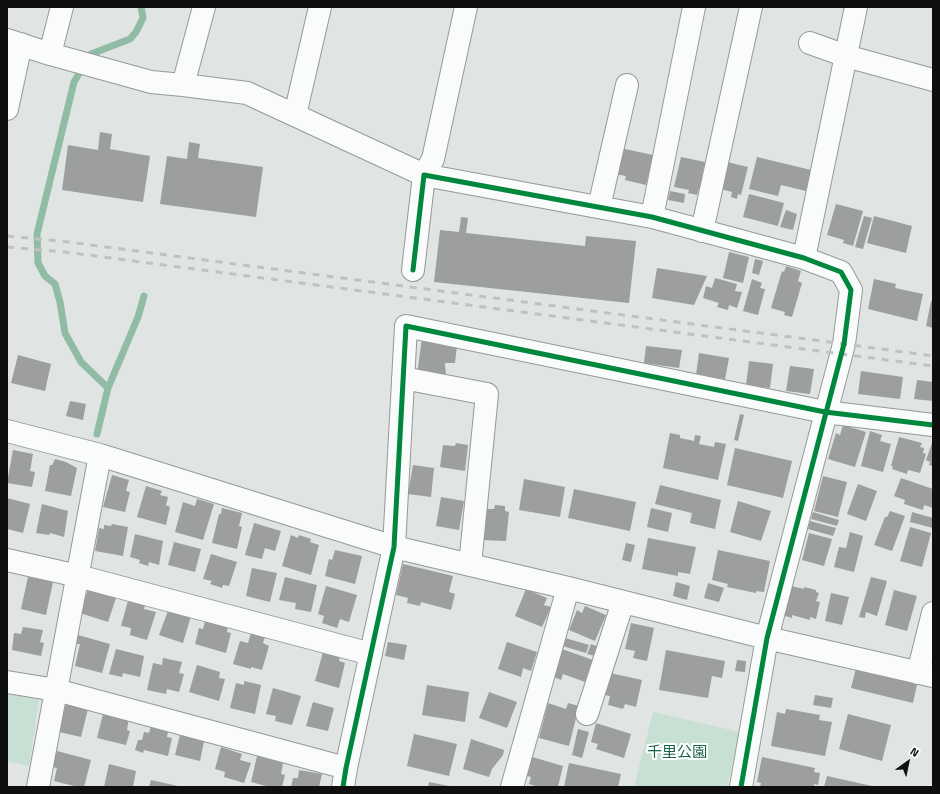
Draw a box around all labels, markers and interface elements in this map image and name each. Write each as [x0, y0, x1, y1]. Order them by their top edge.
north arrow [888, 742, 928, 782]
text: N [907, 743, 922, 761]
park label: 千里公園 [647, 744, 707, 762]

